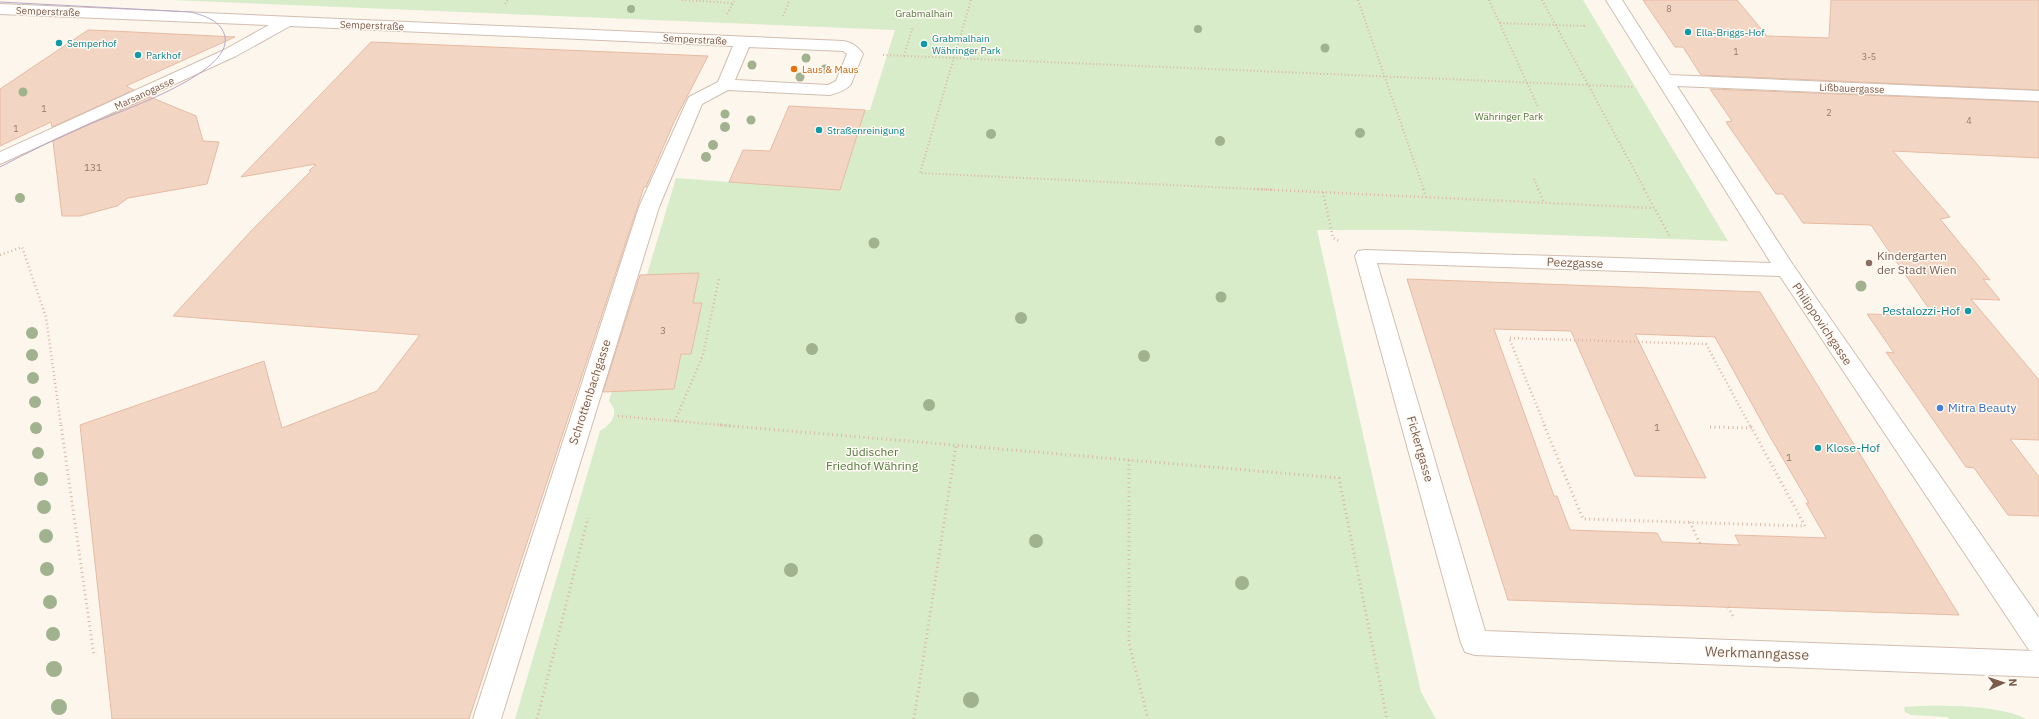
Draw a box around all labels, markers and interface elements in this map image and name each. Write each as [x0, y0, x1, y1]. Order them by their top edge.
house number: 8 [1666, 3, 1672, 14]
street label: Semperstraße [16, 4, 81, 19]
park label: Grabmalhain [895, 7, 953, 20]
street label: Semperstraße [340, 18, 405, 33]
place label: Ella-Briggs-Hof [1696, 26, 1765, 39]
marker: Ella-Briggs-Hof [1683, 27, 1693, 37]
street label: Semperstraße [663, 31, 728, 48]
place label: Grabmalhain Währinger Park [932, 32, 1001, 57]
place label: Semperhof [67, 37, 117, 50]
marker: Semperhof [54, 38, 64, 48]
marker: Grabmalhain Währinger Park [919, 39, 929, 49]
house number: 1 [1733, 46, 1739, 57]
place label: Parkhof [146, 49, 181, 62]
marker: Parkhof [133, 50, 143, 60]
house number: 3-5 [1862, 51, 1876, 62]
place label: Laus & Maus [802, 63, 859, 76]
marker: Laus & Maus [789, 64, 799, 74]
street label: Marsanogasse [112, 74, 177, 113]
street label: Lißbauergasse [1819, 81, 1885, 96]
house number: 1 [41, 103, 47, 114]
house number: 2 [1826, 107, 1832, 118]
park label: Währinger Park [1475, 110, 1544, 123]
house number: 4 [1966, 115, 1972, 126]
house number: 1 [13, 123, 19, 134]
place label: Straßenreinigung [827, 124, 905, 137]
marker: Straßenreinigung [814, 125, 824, 135]
house number: 131 [84, 161, 102, 174]
place label: Kindergarten der Stadt Wien [1877, 248, 1956, 277]
street label: Peezgasse [1546, 254, 1604, 271]
marker: Kindergarten der Stadt Wien [1864, 258, 1874, 268]
street label: Philippovichgasse [1789, 279, 1856, 368]
place label: Pestalozzi-Hof [1882, 303, 1960, 318]
marker: Pestalozzi-Hof [1963, 306, 1973, 316]
house number: 3 [660, 324, 666, 337]
street label: Schrottenbachgasse [565, 337, 614, 446]
place label: Mitra Beauty [1948, 400, 2016, 415]
marker: Mitra Beauty [1935, 403, 1945, 413]
street label: Fickertgasse [1404, 414, 1437, 484]
house number: 1 [1654, 421, 1660, 434]
place label: Klose-Hof [1826, 440, 1880, 455]
marker: Klose-Hof [1813, 443, 1823, 453]
park label: Jüdischer Friedhof Währing [826, 444, 919, 473]
house number: 1 [1786, 451, 1792, 464]
street label: Werkmanngasse [1705, 642, 1810, 664]
north arrow [1983, 663, 2023, 703]
text: N [2006, 678, 2020, 687]

